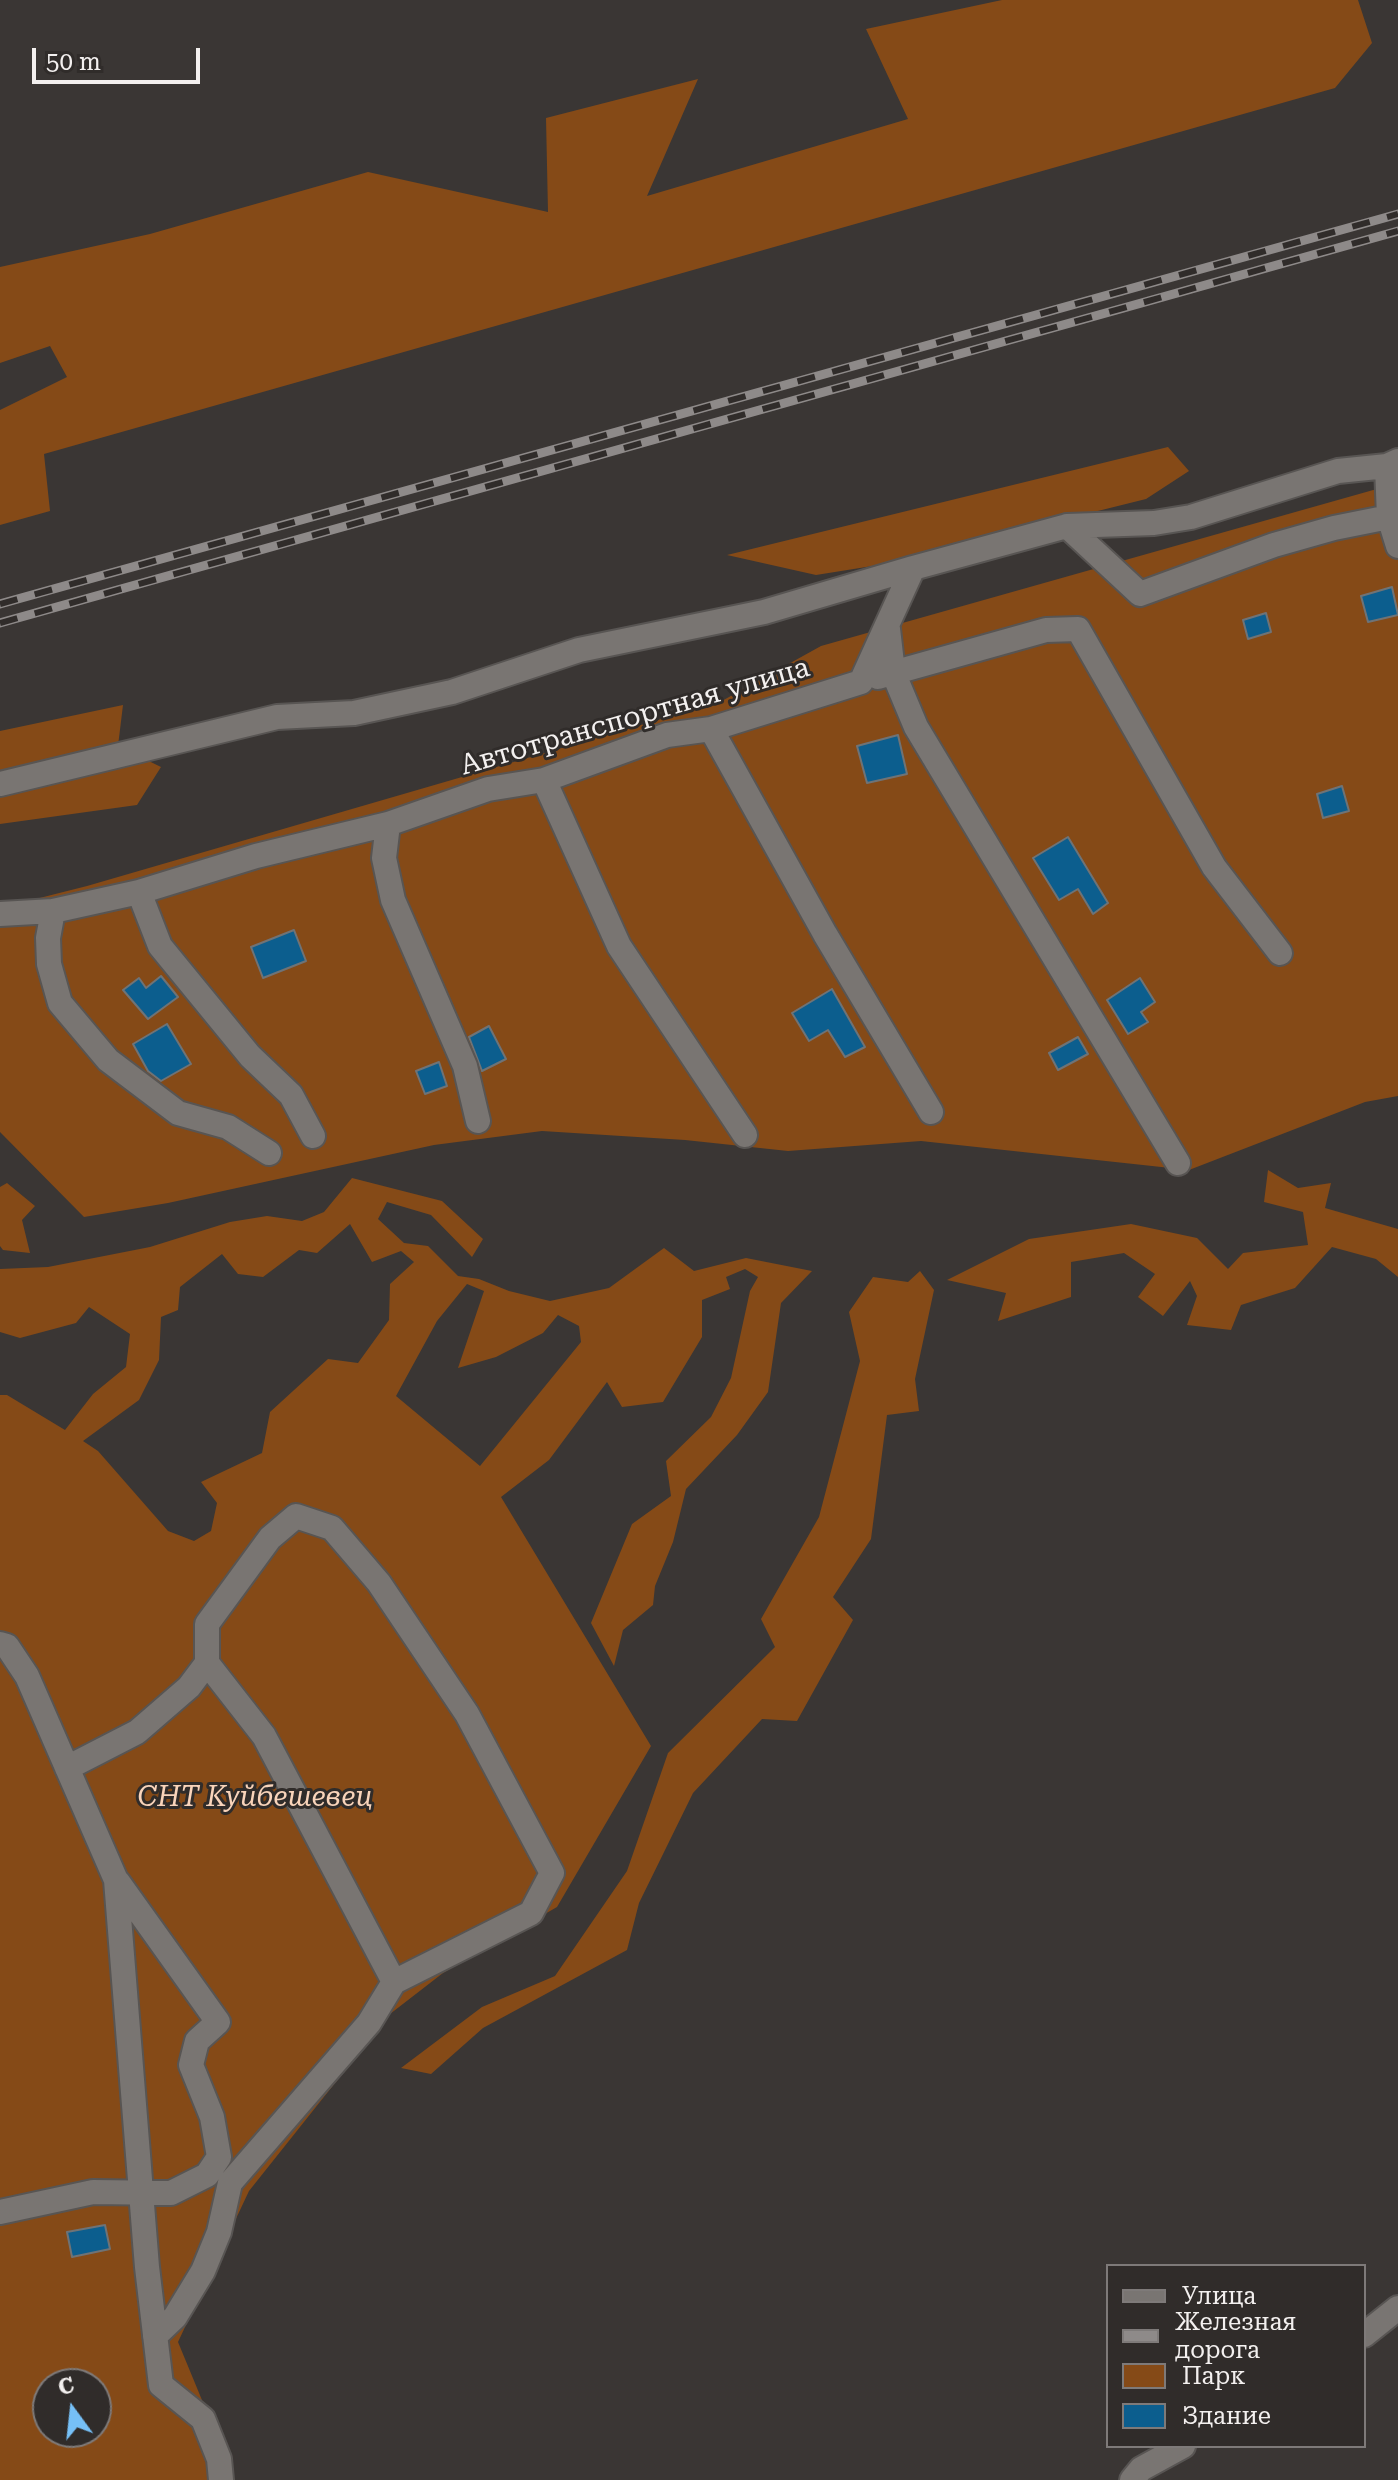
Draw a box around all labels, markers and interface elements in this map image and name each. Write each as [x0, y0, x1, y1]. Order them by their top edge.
scale bar [36, 32, 204, 82]
text: 50 m [46, 48, 101, 76]
street label: Автотранспортная улица [457, 651, 813, 783]
park label: СНТ Куйбешевец [137, 1781, 373, 1815]
legend [1106, 2264, 1366, 2448]
text: Улица [1182, 2282, 1256, 2310]
text: Железная дорога [1175, 2308, 1296, 2364]
text: Парк [1182, 2362, 1245, 2390]
north arrow [32, 2368, 112, 2448]
text: С [56, 2372, 77, 2400]
text: Здание [1182, 2402, 1271, 2430]

